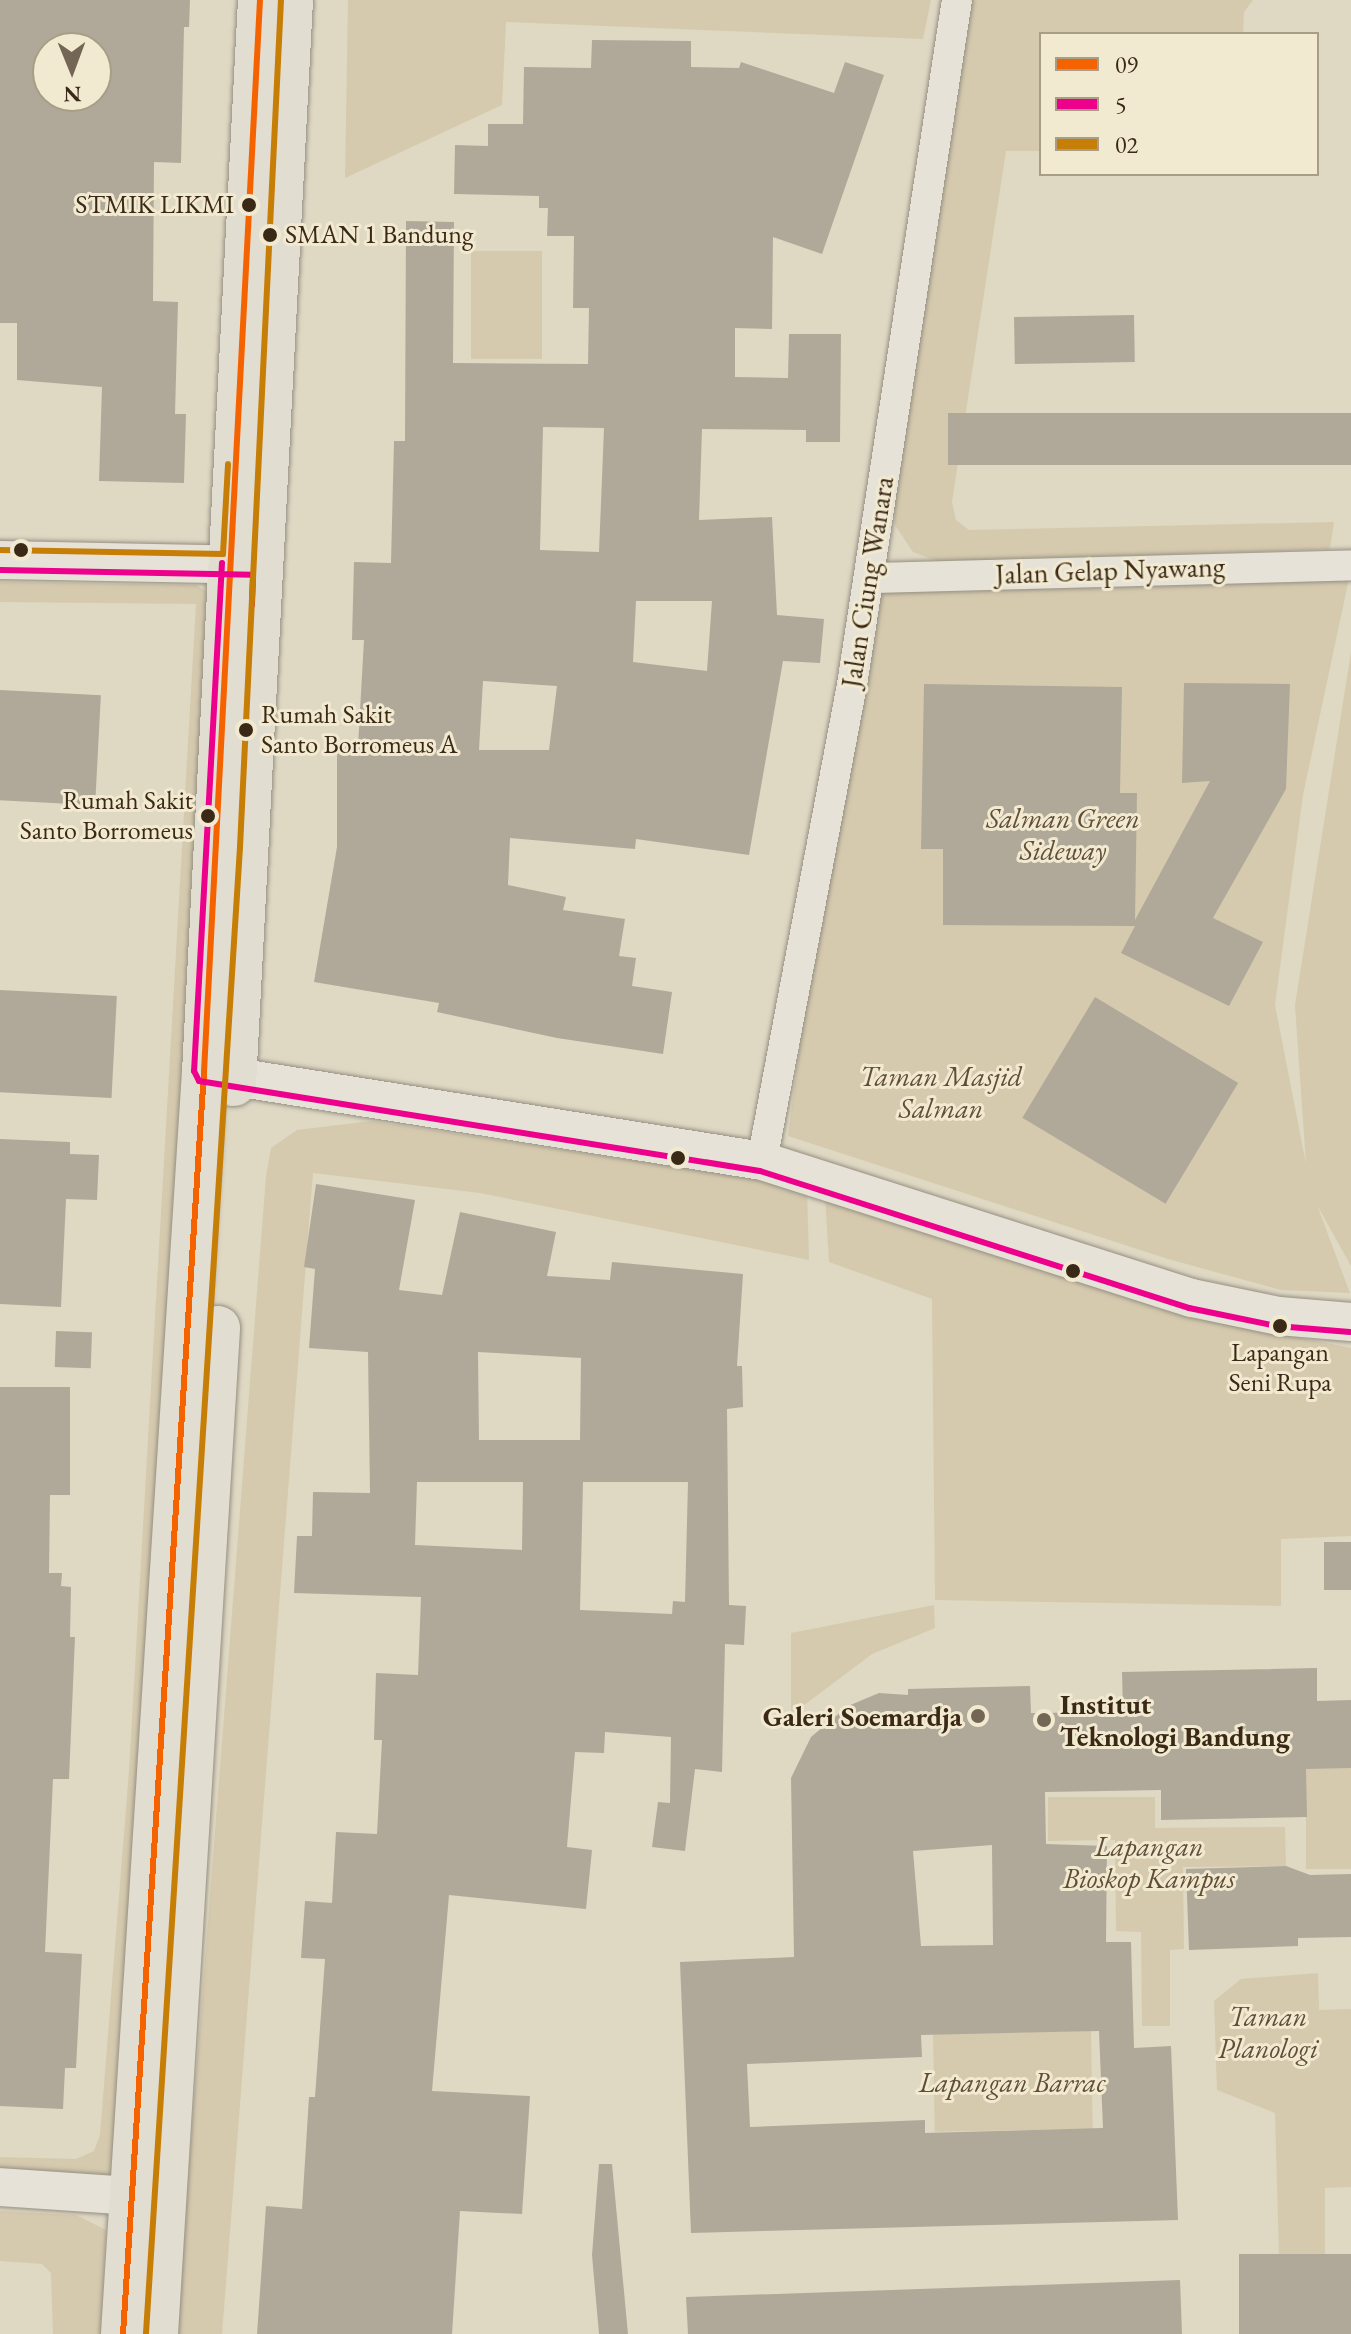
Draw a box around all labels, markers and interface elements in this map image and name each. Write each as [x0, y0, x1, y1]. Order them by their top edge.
north arrow [32, 32, 112, 112]
legend [1039, 32, 1319, 176]
text: 09 [1115, 49, 1138, 80]
text: N [63, 80, 82, 109]
text: 5 [1115, 89, 1127, 120]
text: 02 [1115, 129, 1138, 160]
place label: STMIK LIKMI [75, 189, 234, 221]
marker: STMIK LIKMI [241, 197, 257, 213]
place label: SMAN 1 Bandung [285, 219, 473, 251]
marker: SMAN 1 Bandung [262, 227, 278, 243]
street label: Jalan Ciung Wanara [834, 474, 900, 690]
unlabelled marker [13, 542, 29, 558]
street label: Jalan Gelap Nyawang [995, 549, 1225, 591]
place label: Rumah Sakit Santo Borromeus A [261, 699, 457, 760]
marker: Rumah Sakit Santo Borromeus A [238, 722, 254, 738]
place label: Rumah Sakit Santo Borromeus [20, 785, 193, 846]
park label: Salman Green Sideway [986, 801, 1140, 867]
marker: Rumah Sakit Santo Borromeus [200, 808, 216, 824]
park label: Taman Masjid Salman [860, 1059, 1022, 1125]
unlabelled marker [670, 1150, 686, 1166]
unlabelled marker [1065, 1263, 1081, 1279]
marker: Lapangan Seni Rupa [1272, 1318, 1288, 1334]
place label: Lapangan Seni Rupa [1228, 1337, 1332, 1398]
place label: Institut Teknologi Bandung [1060, 1687, 1290, 1753]
place label: Galeri Soemardja [763, 1699, 962, 1733]
marker: Galeri Soemardja [969, 1707, 987, 1725]
marker: Institut Teknologi Bandung [1035, 1711, 1053, 1729]
park label: Lapangan Bioskop Kampus [1063, 1829, 1235, 1895]
park label: Taman Planologi [1218, 1999, 1318, 2065]
park label: Lapangan Barrac [919, 2065, 1105, 2099]

